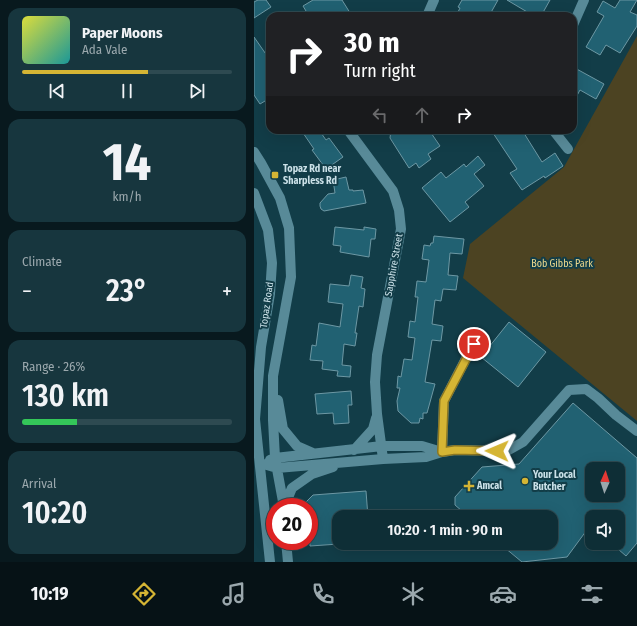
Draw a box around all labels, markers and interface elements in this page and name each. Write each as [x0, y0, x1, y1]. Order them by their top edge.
text: Paper Moons [82, 24, 163, 42]
text: 30 m [344, 26, 400, 59]
icon: right [278, 28, 330, 80]
text: Ada Vale [82, 42, 127, 57]
text: Turn right [344, 60, 416, 82]
icon: previous [46, 80, 68, 102]
icon: pause [116, 80, 138, 102]
icon: next [186, 80, 208, 102]
icon: left [369, 104, 391, 126]
icon: ahead [411, 104, 433, 126]
icon: right [453, 104, 475, 126]
text: 14 [103, 131, 151, 194]
place label: Topaz Rd near Sharpless Rd [283, 163, 341, 187]
marker: Topaz Rd near Sharpless Rd [270, 170, 280, 180]
text: km/h [113, 189, 142, 204]
street label: Sapphire Street [383, 232, 406, 297]
text: Climate [22, 254, 62, 269]
park label: Bob Gibbs Park [531, 258, 593, 270]
text: 23° [106, 273, 148, 309]
text: − [22, 278, 32, 305]
text: + [222, 278, 232, 305]
street label: Topaz Road [258, 281, 276, 329]
pin [457, 327, 491, 361]
icon: arrive [463, 333, 485, 355]
text: Range · 26% [22, 359, 85, 374]
text: 130 km [22, 378, 109, 414]
position arrow [476, 430, 518, 472]
north arrow [585, 462, 625, 502]
map controls [585, 462, 625, 550]
place label: Your Local Butcher [532, 469, 576, 493]
text: Arrival [22, 476, 56, 491]
marker: Your Local Butcher [520, 476, 530, 486]
place label: Amcal [476, 480, 502, 492]
marker: Amcal [464, 481, 474, 491]
text: 10:20 [22, 495, 87, 531]
speed limit sign: 20 [266, 498, 318, 550]
button: sound [585, 510, 625, 550]
text: 10:20 · 1 min · 90 m [387, 521, 503, 539]
icon: directions [130, 580, 158, 608]
icon: music [220, 580, 248, 608]
icon: phone [309, 580, 337, 608]
icon: climate [399, 580, 427, 608]
icon: car [489, 580, 517, 608]
icon: filters [578, 580, 606, 608]
text: 10:19 [31, 583, 69, 605]

